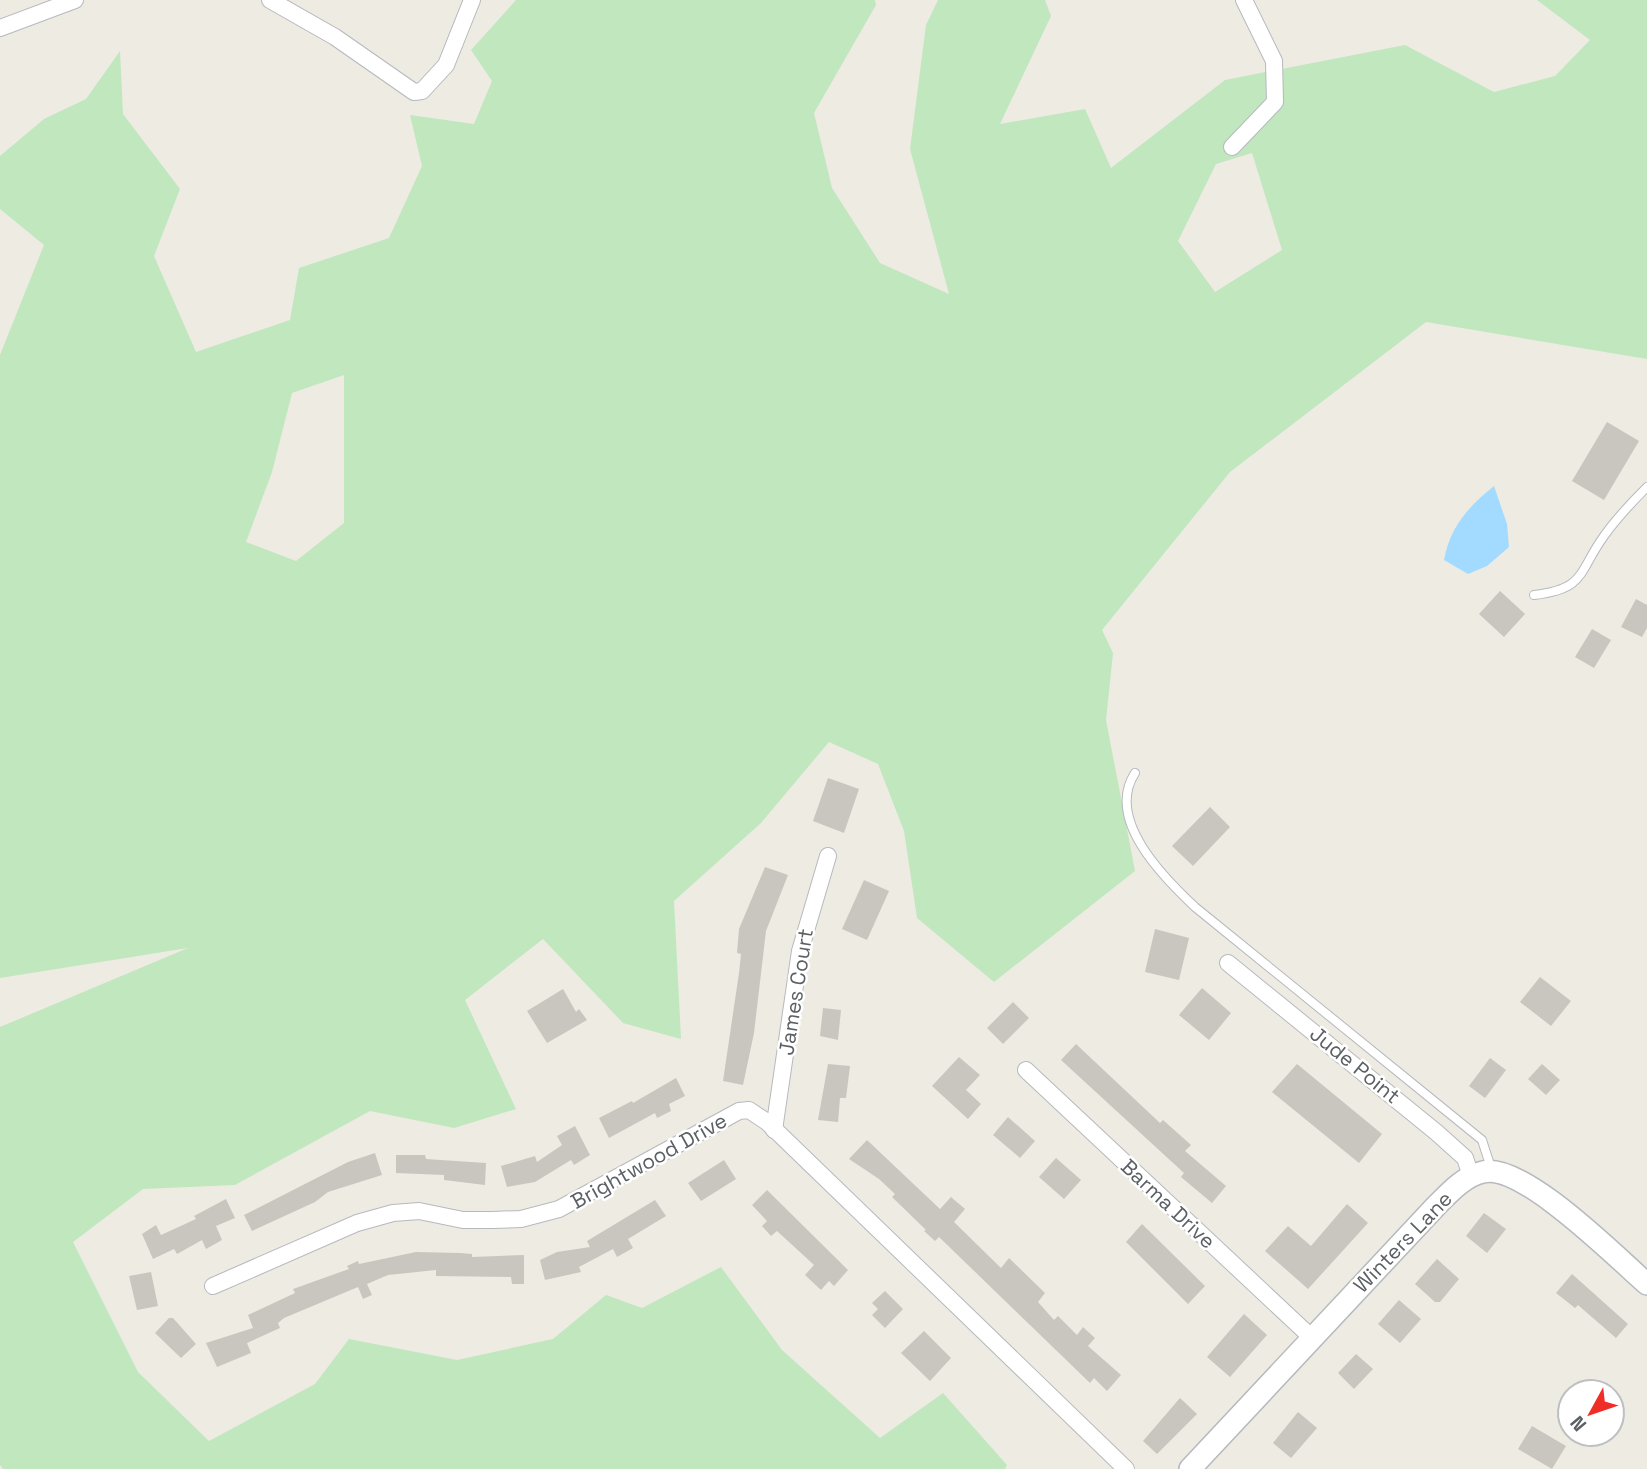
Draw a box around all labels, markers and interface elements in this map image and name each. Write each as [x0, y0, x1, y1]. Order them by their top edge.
street label: James Court [772, 927, 819, 1057]
street label: Jude Point [1305, 1020, 1406, 1109]
street label: Brightwood Drive [566, 1106, 732, 1215]
street label: Barma Drive [1115, 1153, 1221, 1254]
street label: Winters Lane [1347, 1185, 1458, 1298]
north arrow [1556, 1378, 1626, 1448]
text: N [1565, 1411, 1592, 1437]

